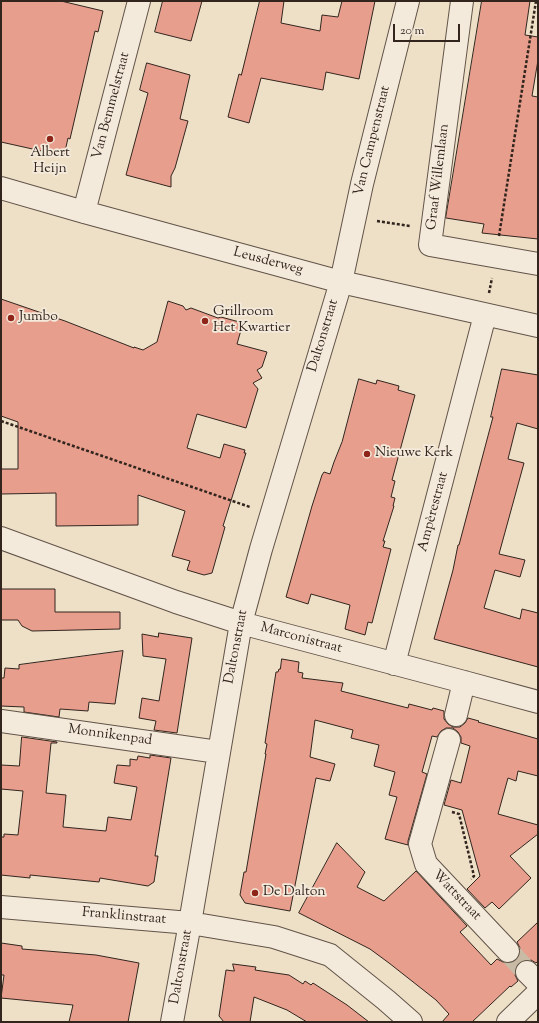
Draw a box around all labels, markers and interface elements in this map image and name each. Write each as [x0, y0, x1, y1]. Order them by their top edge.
scale bar [395, 16, 462, 42]
text: 20 m [400, 22, 424, 40]
street label: Van Bemmelstraat [90, 51, 134, 161]
street label: Van Campenstraat [351, 84, 395, 198]
street label: Graaf Willemlaan [424, 123, 454, 231]
marker: Albert Heijn [45, 134, 55, 144]
place label: Albert Heijn [30, 146, 70, 178]
street label: Leusderweg [231, 245, 305, 279]
street label: Daltonstraat [305, 298, 343, 374]
place label: Grillroom Het Kwartier [213, 305, 290, 338]
place label: Jumbo [19, 310, 58, 326]
marker: Jumbo [6, 313, 16, 323]
marker: Grillroom Het Kwartier [200, 316, 210, 326]
place label: Nieuwe Kerk [375, 446, 453, 462]
marker: Nieuwe Kerk [362, 449, 372, 459]
street label: Ampèrestraat [415, 470, 453, 554]
street label: Daltonstraat [222, 609, 252, 685]
street label: Marconistraat [258, 620, 344, 658]
street label: Monnikenpad [67, 722, 153, 750]
street label: Wattstraat [428, 867, 484, 925]
place label: De Dalton [263, 885, 326, 901]
marker: De Dalton [250, 888, 260, 898]
street label: Franklinstraat [81, 905, 167, 929]
street label: Daltonstraat [167, 929, 197, 1005]

